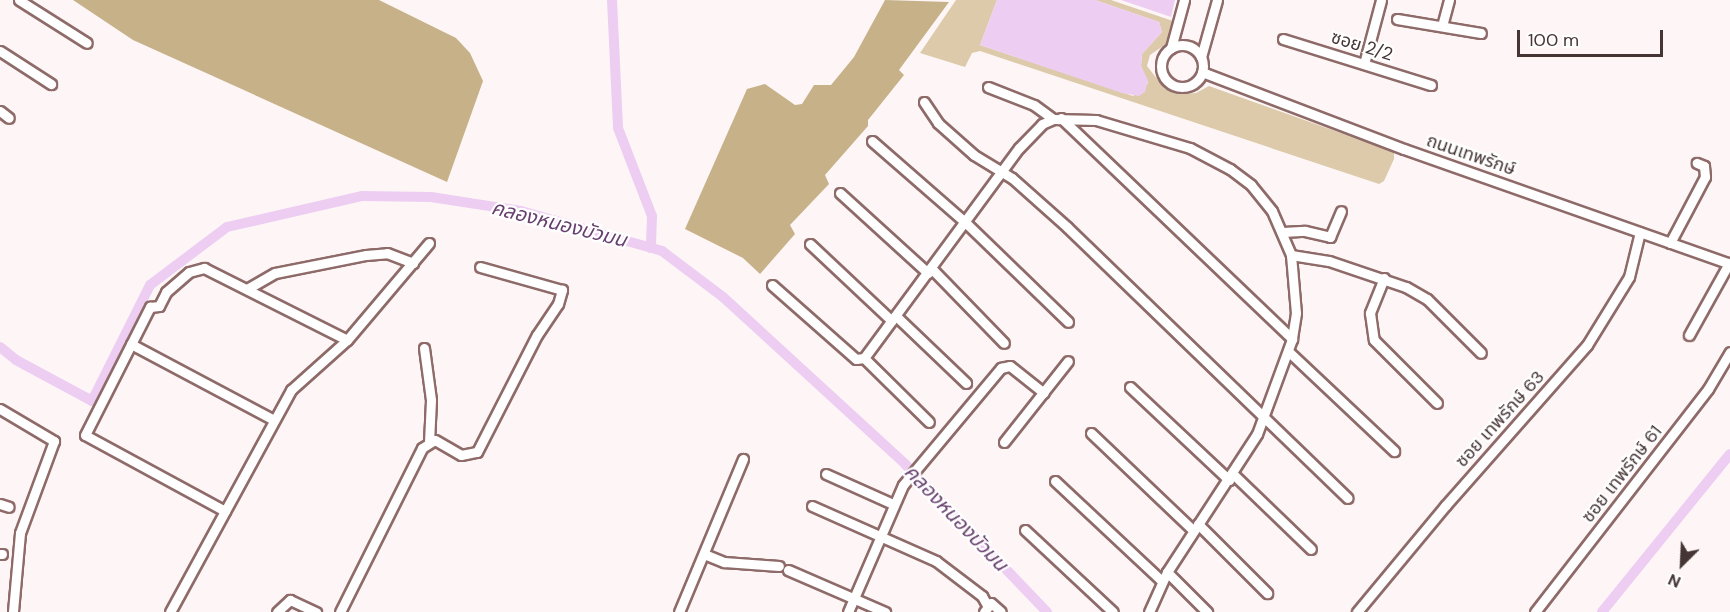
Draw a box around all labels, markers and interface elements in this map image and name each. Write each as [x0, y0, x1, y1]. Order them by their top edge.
scale bar [1520, 18, 1666, 56]
street label: ซอย 2/2 [1328, 26, 1396, 66]
text: 100 m [1528, 28, 1579, 52]
street label: ถนนเทพรักษ์ [1424, 130, 1518, 180]
water label: คลองหนองบัวมน [489, 196, 629, 252]
street label: ซอย เทพรักษ์ 63 [1451, 366, 1549, 472]
street label: ซอย เทพรักษ์ 61 [1577, 421, 1667, 527]
water label: คลองหนองบัวมน [899, 460, 1013, 576]
north arrow [1652, 534, 1712, 594]
text: N [1665, 569, 1684, 593]

